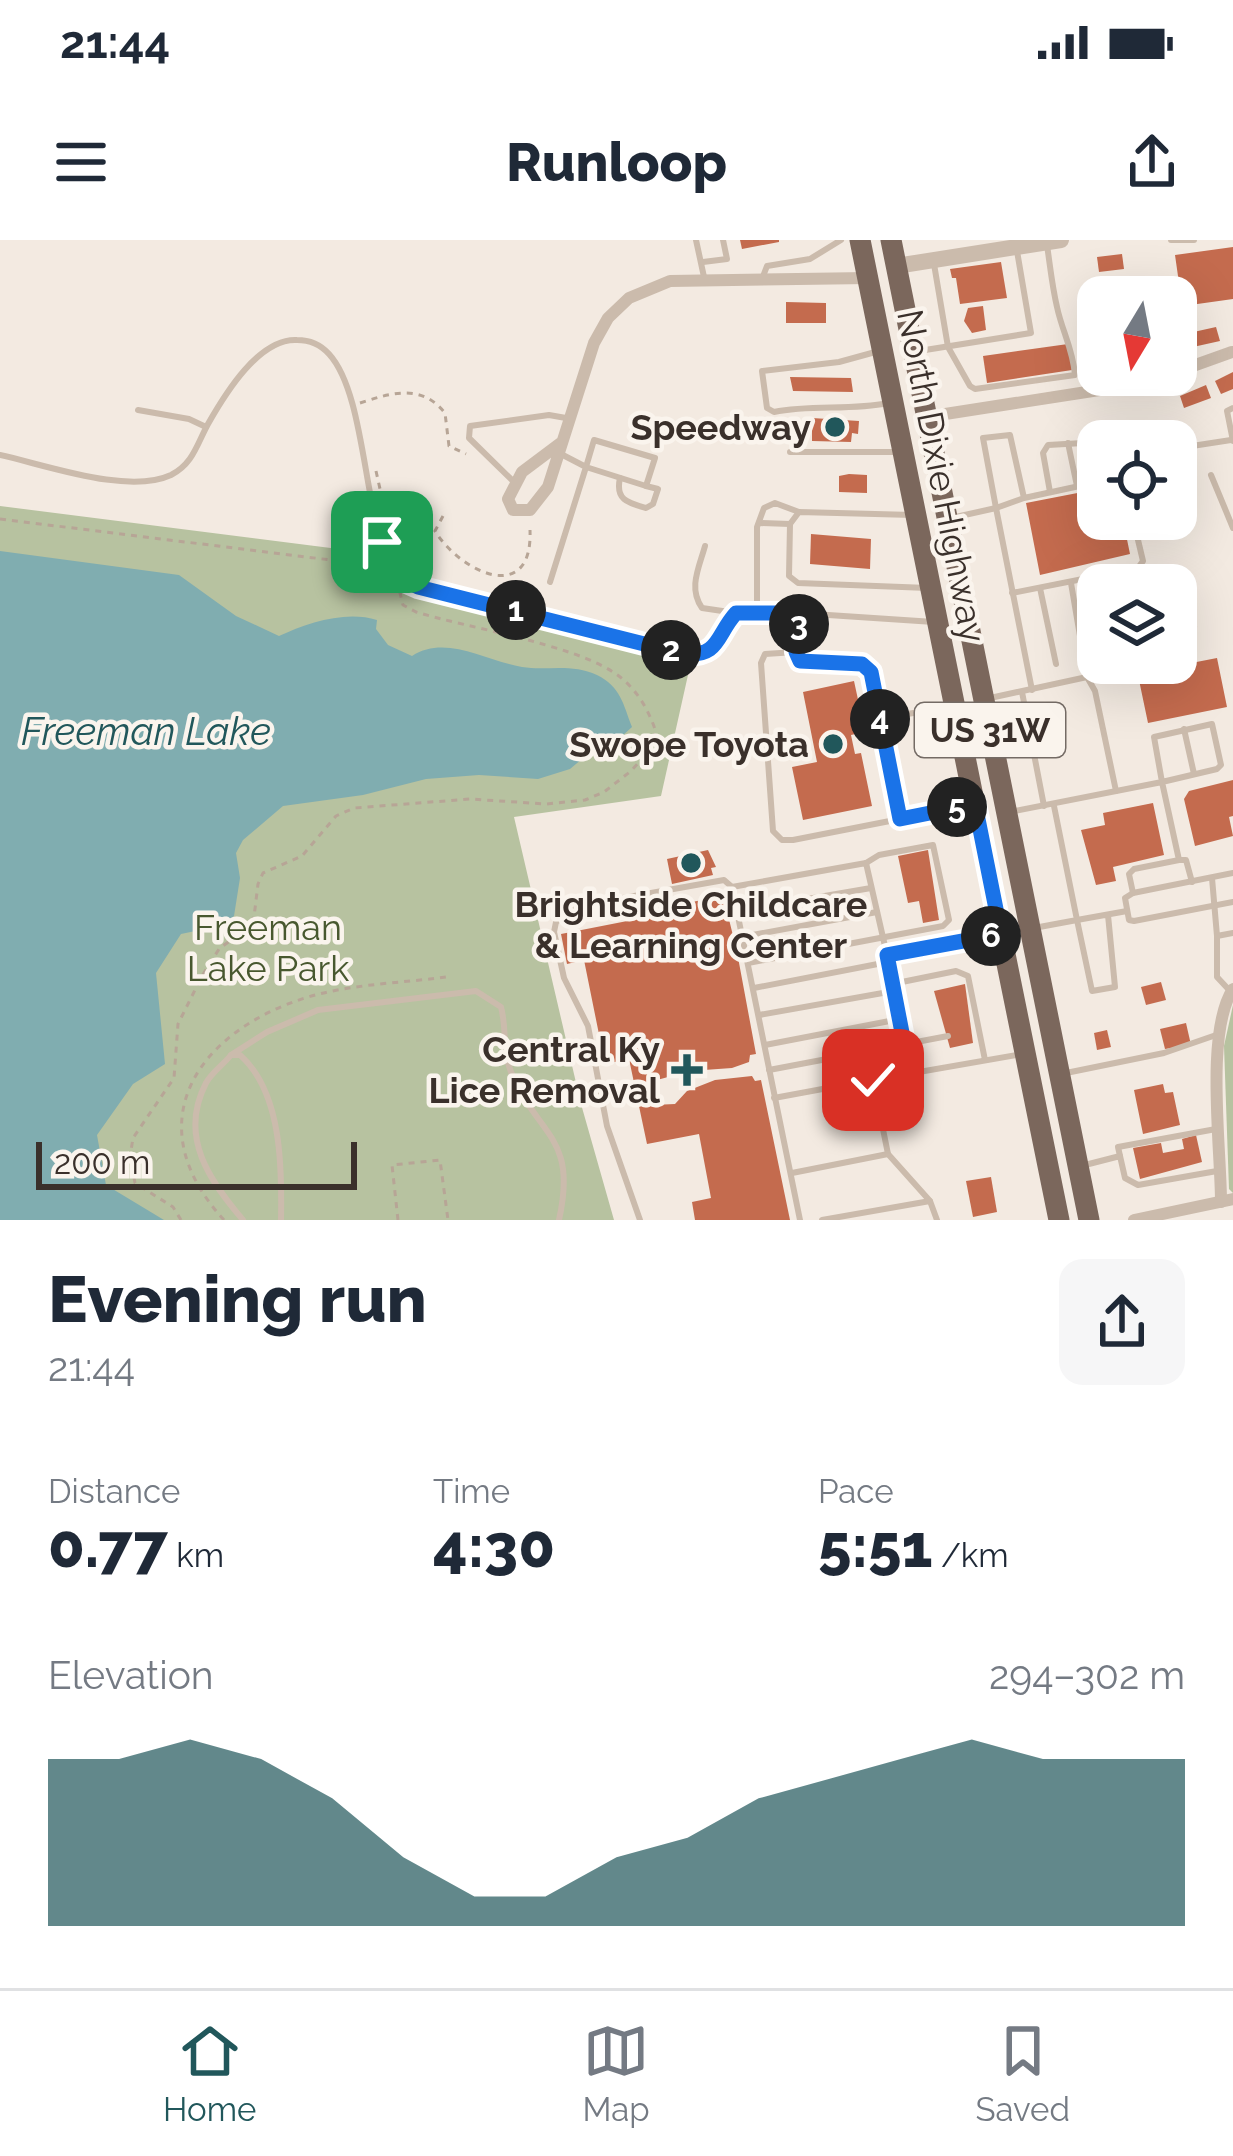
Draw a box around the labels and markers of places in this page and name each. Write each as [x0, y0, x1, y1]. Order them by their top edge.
place label: Speedway [630, 406, 811, 448]
marker: Speedway [822, 414, 848, 440]
pin [331, 491, 433, 593]
pin: 1 [486, 580, 546, 640]
pin: 3 [769, 594, 829, 654]
pin: 2 [641, 620, 701, 680]
pin: 4 [850, 689, 910, 749]
place label: Swope Toyota [569, 723, 809, 765]
marker: Swope Toyota [820, 731, 846, 757]
pin: 5 [927, 777, 987, 837]
marker: Brightside Childcare & Learning Center [678, 850, 704, 876]
place label: Brightside Childcare & Learning Center [515, 883, 867, 966]
pin: 6 [961, 906, 1021, 966]
place label: Central Ky Lice Removal [429, 1028, 661, 1111]
pin [822, 1029, 924, 1131]
marker: Central Ky Lice Removal [671, 1054, 703, 1086]

